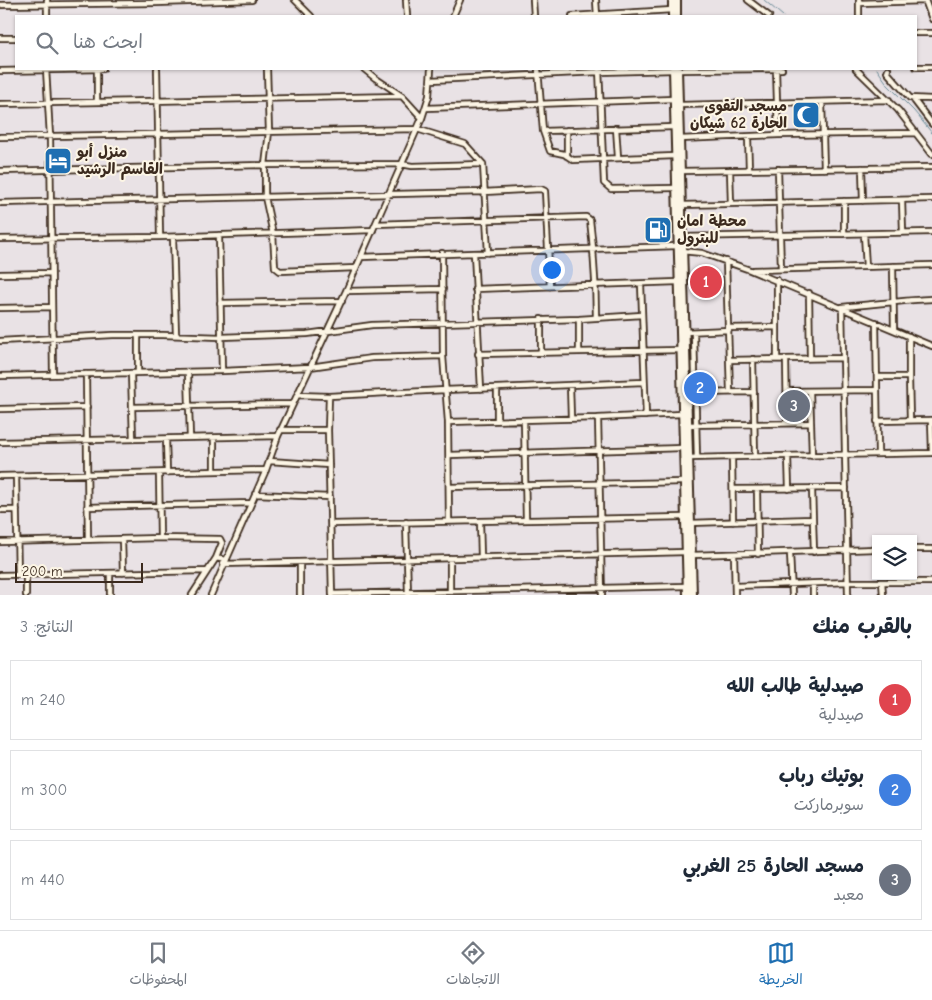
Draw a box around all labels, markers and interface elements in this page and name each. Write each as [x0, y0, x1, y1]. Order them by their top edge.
search box [15, 15, 917, 70]
icon: search [33, 29, 61, 57]
text: ابحث هنا [73, 31, 143, 53]
place label: مسجد التقوى الحارة 62 شيكان [690, 97, 787, 132]
mosque icon: مسجد التقوى الحارة 62 شيكان [791, 100, 821, 130]
place label: منزل أبو القاسم الرشيد [76, 142, 163, 180]
hotel icon: منزل أبو القاسم الرشيد [43, 146, 73, 176]
place label: محطة امان للبترول [677, 212, 746, 247]
fuel station icon: محطة امان للبترول [643, 215, 673, 245]
your location [539, 257, 565, 283]
pin: 1 [690, 263, 722, 301]
pin: 2 [684, 369, 716, 407]
pin: 3 [778, 387, 810, 425]
map controls [872, 535, 917, 580]
button: layers [872, 535, 917, 580]
scale bar [15, 560, 142, 583]
text: 200 m [22, 563, 63, 580]
text: بالقرب منك [812, 614, 912, 638]
text: النتائج: 3 [20, 618, 73, 636]
text: صيدلية طالب الله [727, 675, 864, 697]
text: 240 m [21, 691, 65, 709]
text: 1 [892, 691, 898, 709]
text: صيدلية [819, 706, 864, 724]
text: بوتيك رباب [779, 765, 864, 787]
text: 300 m [21, 781, 67, 799]
text: 2 [891, 781, 899, 799]
text: سوبرماركت [794, 796, 864, 814]
text: مسجد الحارة 25 الغربي [683, 855, 864, 877]
text: 440 m [21, 871, 65, 889]
text: 3 [891, 871, 899, 889]
text: معبد [833, 886, 864, 904]
tab: المحفوظات [129, 939, 187, 992]
tab: الاتجاهات [446, 939, 500, 992]
tab: الخريطة [759, 939, 803, 992]

